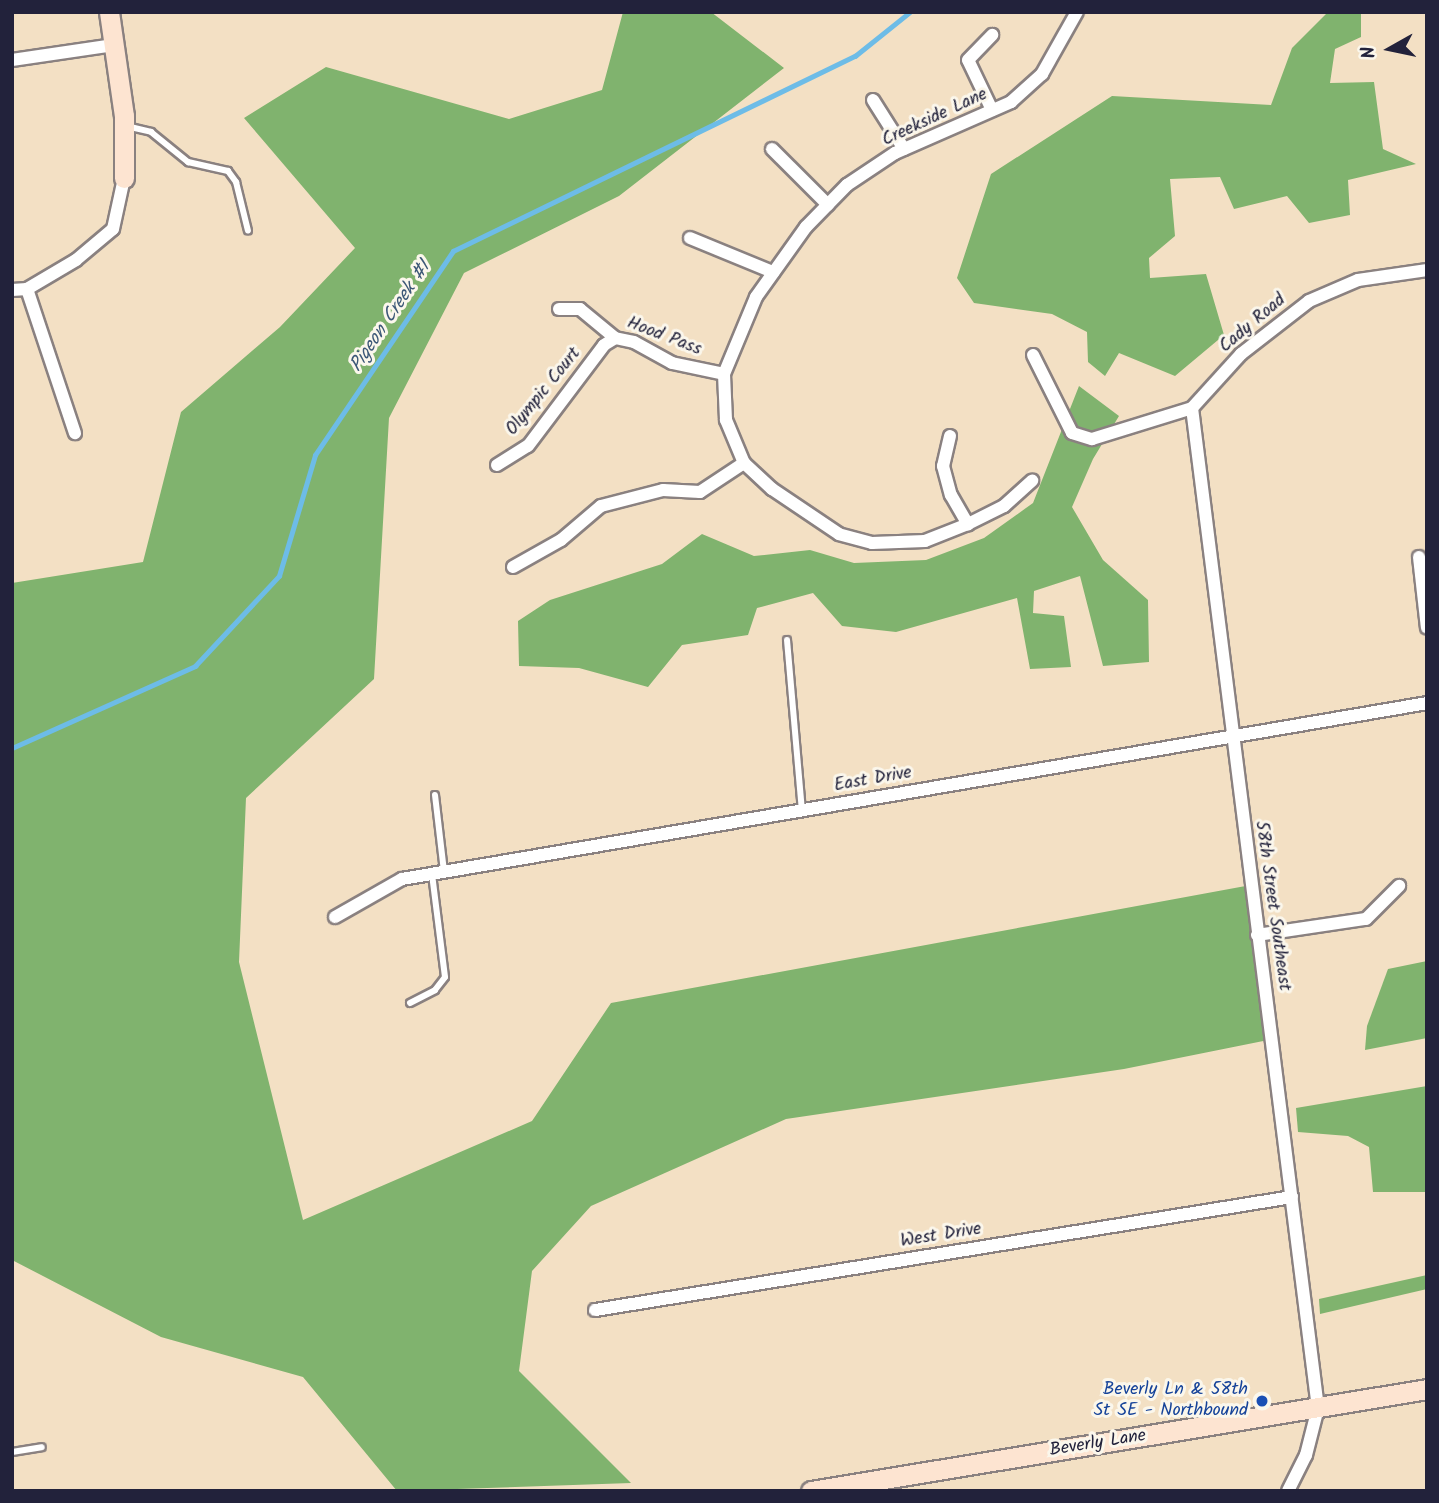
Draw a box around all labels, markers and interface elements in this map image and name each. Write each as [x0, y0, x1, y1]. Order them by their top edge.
north arrow [1355, 14, 1425, 84]
text: N [1354, 44, 1385, 61]
street label: Creekside Lane [879, 84, 991, 152]
water label: Pigeon Creek #1 [346, 257, 436, 377]
street label: Cady Road [1215, 290, 1291, 358]
street label: Hood Pass [624, 313, 704, 361]
street label: Olympic Court [502, 344, 586, 440]
street label: East Drive [833, 763, 913, 797]
street label: 58th Street Southeast [1249, 820, 1295, 992]
street label: West Drive [899, 1219, 983, 1253]
place label: Beverly Ln & 58th St SE - Northbound [1094, 1380, 1248, 1422]
marker: Beverly Ln & 58th St SE - Northbound [1254, 1393, 1270, 1409]
street label: Beverly Lane [1048, 1426, 1148, 1462]

